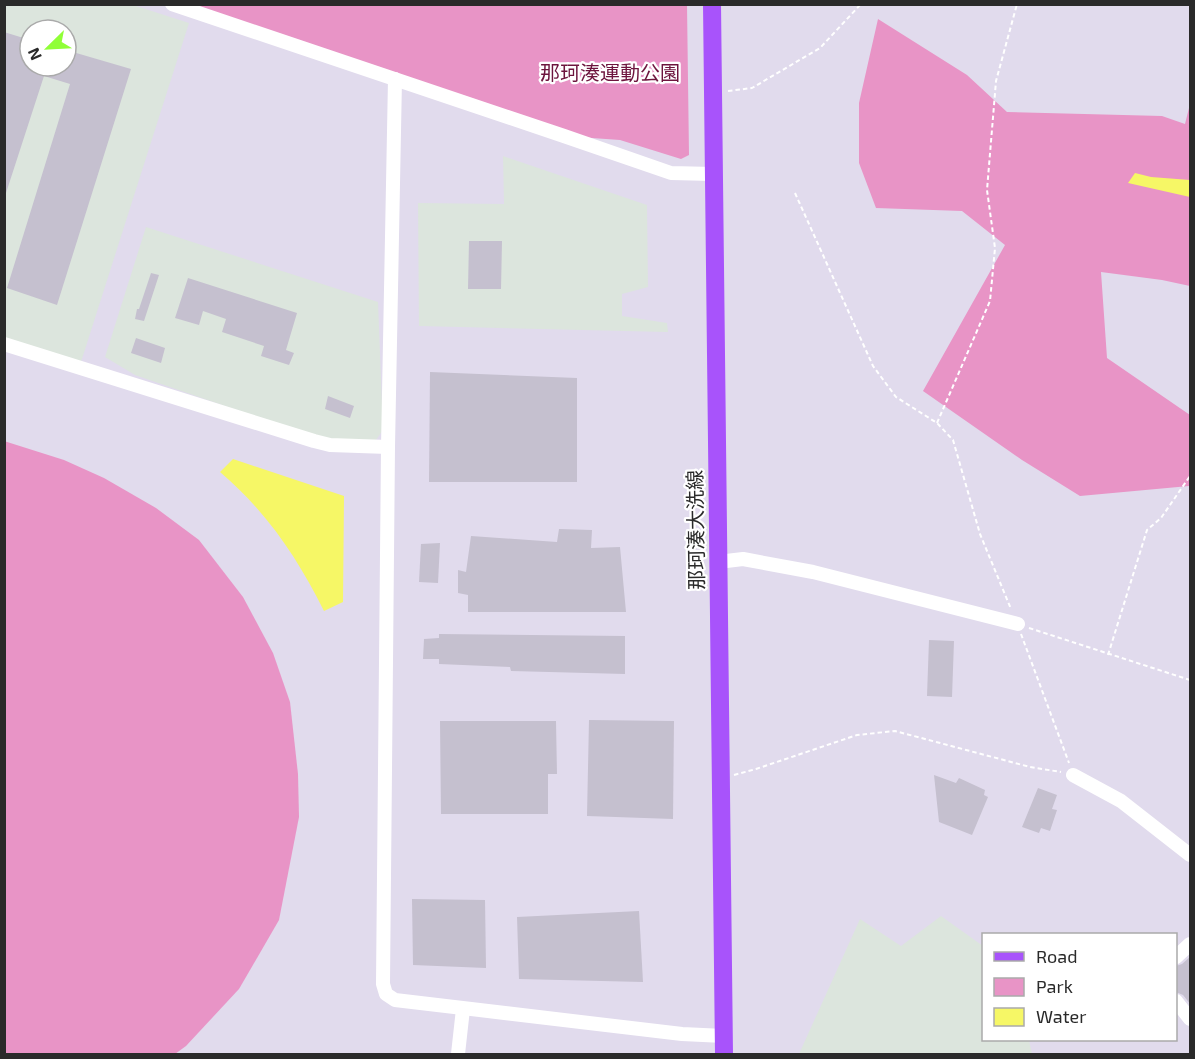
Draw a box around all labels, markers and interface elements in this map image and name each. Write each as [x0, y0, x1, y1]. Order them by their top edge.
north arrow [18, 18, 78, 78]
text: N [23, 45, 45, 63]
park label: 那珂湊運動公園 [540, 60, 680, 84]
street label: 那珂湊大洗線 [682, 470, 708, 590]
legend [982, 933, 1177, 1041]
text: Road [1036, 945, 1077, 967]
text: Park [1036, 975, 1073, 997]
text: Water [1036, 1005, 1086, 1027]

